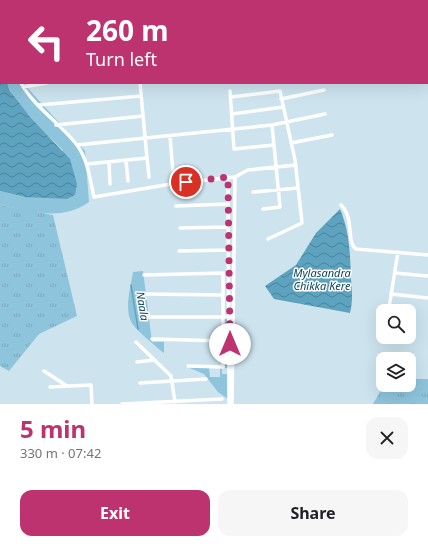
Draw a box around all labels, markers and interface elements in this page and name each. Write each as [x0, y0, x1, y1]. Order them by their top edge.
text: 260 m [86, 11, 169, 49]
icon: left [20, 16, 72, 68]
text: Turn left [86, 47, 157, 71]
pin [169, 165, 203, 199]
icon: arrive [175, 171, 197, 193]
water label: Mylasandra Chikka Kere [293, 265, 352, 293]
water label: Naala [133, 290, 153, 322]
map controls [376, 304, 416, 392]
button: search [376, 304, 416, 344]
position arrow [209, 323, 251, 365]
button: layers [376, 352, 416, 392]
text: 5 min [20, 412, 86, 445]
button: close [366, 417, 408, 459]
text: 330 m · 07:42 [20, 444, 101, 462]
button: Exit [20, 490, 210, 536]
button: Share [218, 490, 408, 536]

